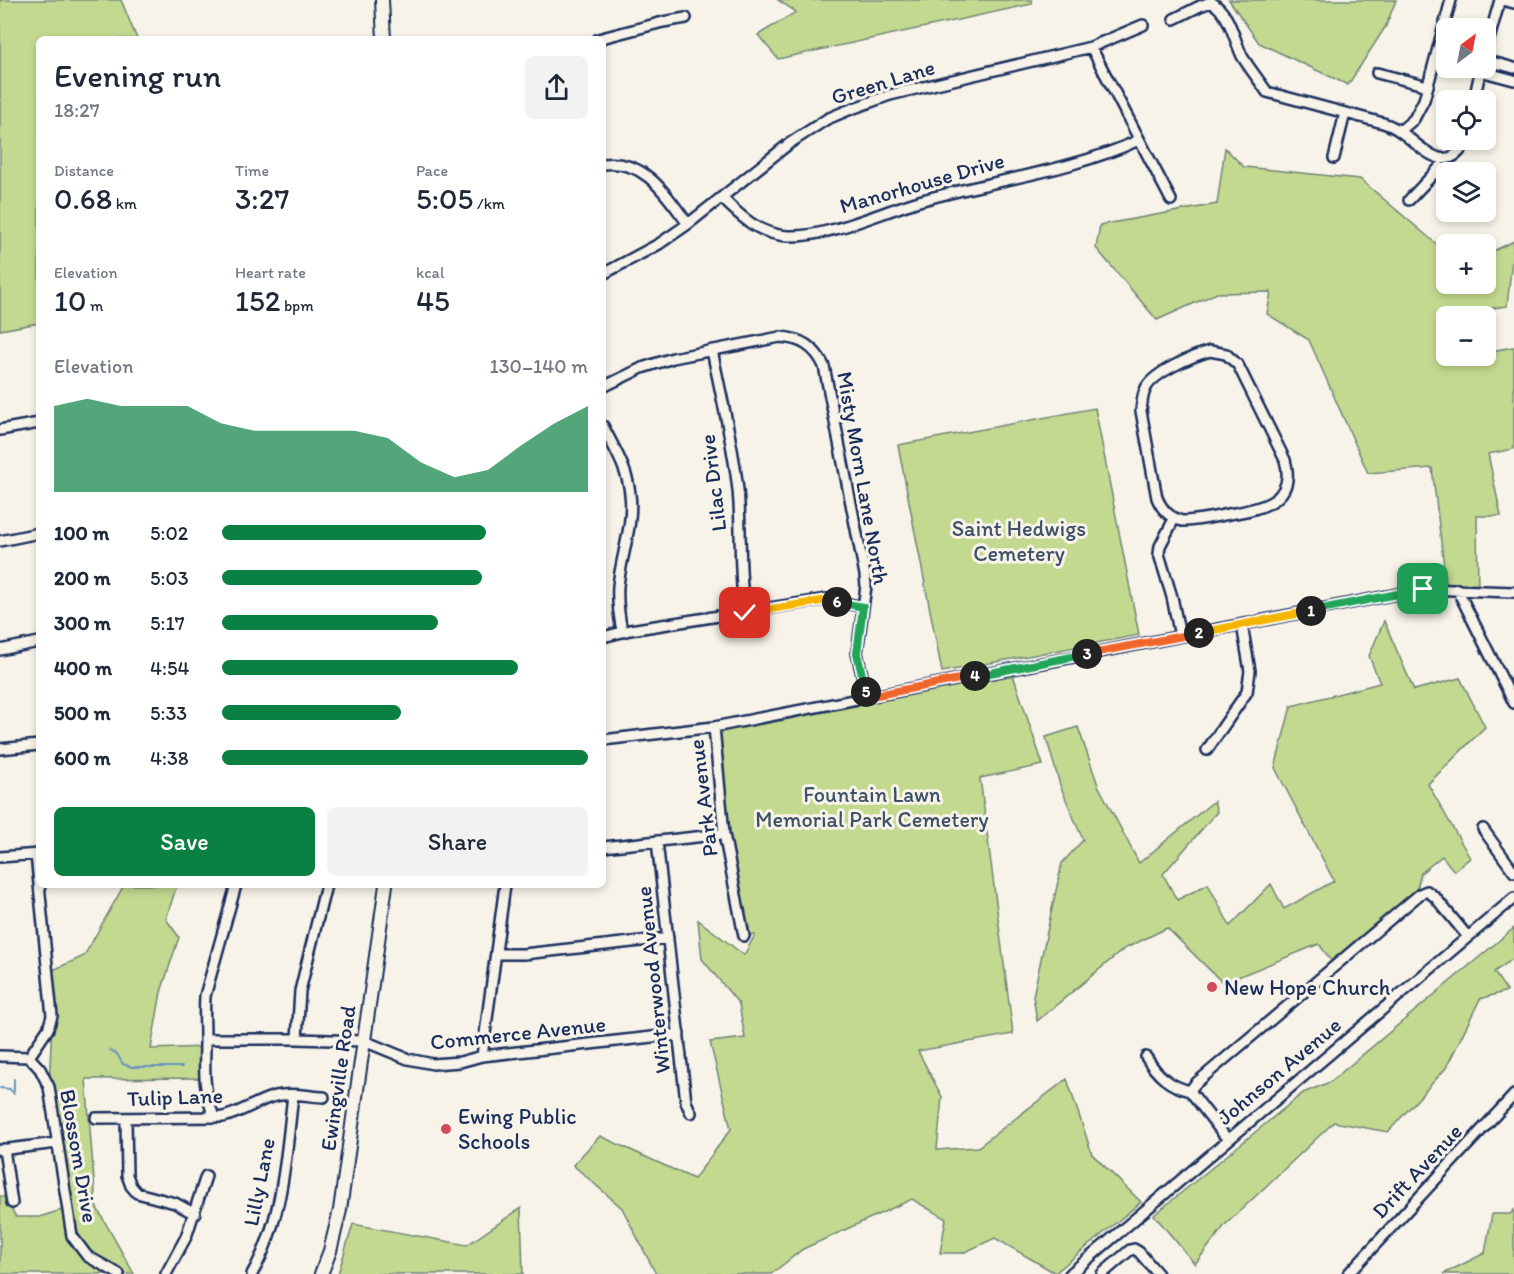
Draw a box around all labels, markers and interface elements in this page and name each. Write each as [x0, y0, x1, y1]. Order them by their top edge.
north arrow [1436, 18, 1496, 78]
map controls [1436, 18, 1496, 366]
street label: Green Lane [828, 53, 938, 111]
text: Evening run [54, 56, 221, 95]
button: share [525, 56, 588, 119]
button: locate [1436, 90, 1496, 150]
text: 18:27 [54, 98, 100, 122]
street label: Manorhouse Drive [837, 147, 1007, 219]
text: Distance [54, 161, 114, 180]
text: Time [235, 161, 269, 180]
text: Pace [416, 161, 448, 180]
button: layers [1436, 162, 1496, 222]
text: 0.68 [54, 180, 112, 217]
text: 3:27 [235, 180, 289, 217]
text: 5:05 [416, 180, 473, 217]
text: km [112, 194, 137, 213]
text: /km [473, 194, 505, 213]
button: + [1436, 234, 1496, 294]
text: Elevation [54, 263, 118, 282]
text: Heart rate [235, 263, 306, 282]
text: kcal [416, 263, 444, 282]
text: 10 [54, 282, 86, 319]
text: 152 [235, 282, 280, 319]
text: 45 [416, 282, 450, 319]
text: m [86, 296, 103, 315]
text: bpm [280, 296, 314, 315]
button: − [1436, 306, 1496, 366]
text: Elevation [54, 354, 133, 378]
text: 130–140 m [489, 354, 588, 378]
street label: Misty Morn Lane North [831, 369, 895, 587]
street label: Lilac Drive [694, 433, 732, 533]
park label: Saint Hedwigs Cemetery [952, 515, 1086, 567]
text: 100 m [54, 521, 109, 545]
text: 5:02 [150, 521, 188, 545]
pin [1397, 563, 1448, 614]
text: 200 m [54, 566, 110, 590]
text: 5:03 [150, 566, 189, 590]
icon: arrive [1406, 572, 1439, 605]
pin [719, 587, 770, 638]
pin: 6 [822, 587, 852, 617]
text: 6 [833, 592, 841, 611]
icon: check [728, 596, 761, 629]
pin: 1 [1296, 596, 1326, 626]
text: 1 [1307, 601, 1315, 620]
text: 300 m [54, 611, 111, 635]
text: 5:17 [150, 611, 185, 635]
pin: 2 [1184, 618, 1214, 648]
text: 2 [1195, 623, 1203, 642]
pin: 3 [1072, 639, 1102, 669]
text: 3 [1083, 644, 1091, 663]
text: 400 m [54, 656, 112, 680]
text: 4:54 [150, 656, 189, 680]
pin: 4 [960, 661, 990, 691]
text: 4 [970, 666, 980, 685]
pin: 5 [851, 677, 881, 707]
text: 5 [862, 682, 870, 701]
text: 500 m [54, 701, 110, 725]
text: 5:33 [150, 701, 187, 725]
street label: Park Avenue [682, 738, 724, 858]
text: 600 m [54, 746, 111, 770]
text: 4:38 [150, 746, 189, 770]
park label: Fountain Lawn Memorial Park Cemetery [755, 781, 989, 833]
button: Save [54, 807, 315, 876]
button: Share [327, 807, 588, 876]
street label: Winterwood Avenue [630, 885, 676, 1075]
place label: New Hope Church [1224, 974, 1391, 1001]
marker: New Hope Church [1205, 980, 1219, 994]
street label: Ewingville Road [314, 1003, 362, 1153]
street label: Commerce Avenue [429, 1010, 607, 1056]
street label: Johnson Avenue [1212, 1011, 1346, 1131]
street label: Tulip Lane [127, 1082, 223, 1112]
street label: Blossom Drive [54, 1087, 104, 1225]
place label: Ewing Public Schools [458, 1103, 577, 1155]
street label: Drift Avenue [1366, 1118, 1468, 1224]
marker: Ewing Public Schools [439, 1122, 453, 1136]
street label: Lilly Lane [237, 1135, 281, 1229]

